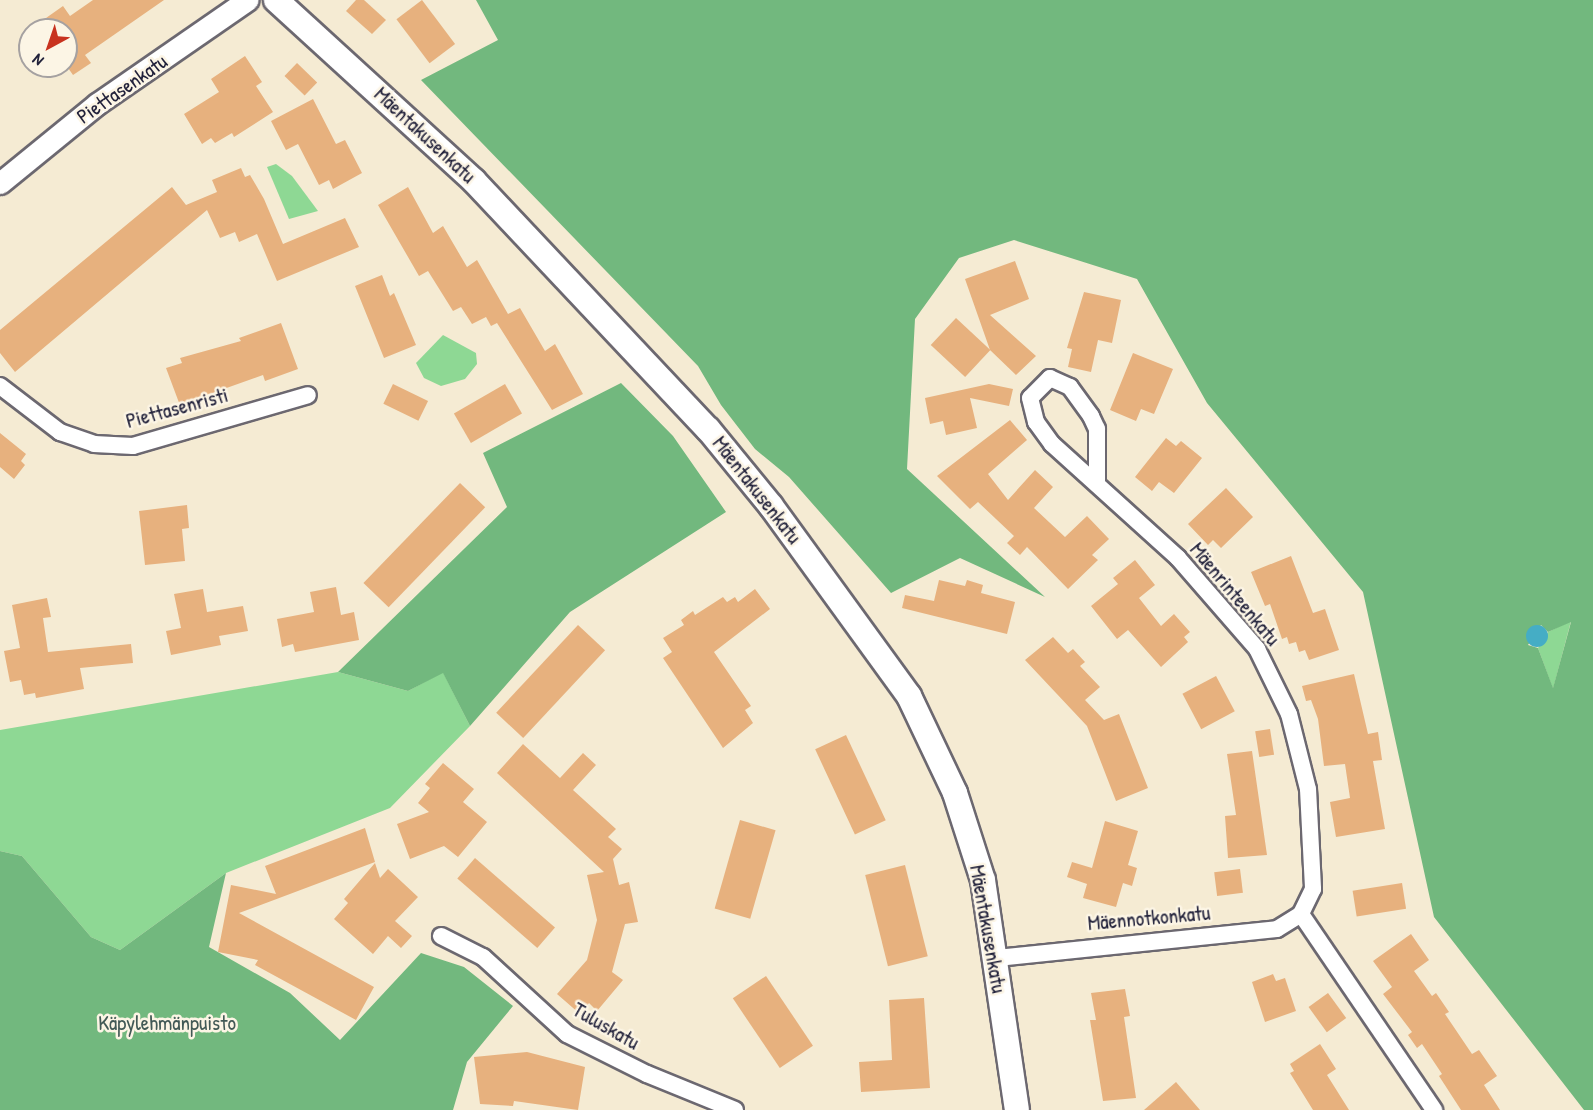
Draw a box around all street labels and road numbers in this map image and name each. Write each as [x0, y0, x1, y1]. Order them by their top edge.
street label: Piettasenkatu [72, 49, 172, 129]
street label: Mäentakusenkatu [369, 82, 481, 188]
street label: Piettasenristi [123, 382, 231, 434]
street label: Mäentakusenkatu [707, 431, 807, 549]
street label: Mäenrinteenkatu [1185, 537, 1285, 651]
street label: Mäentakusenkatu [964, 863, 1012, 995]
street label: Mäennotkonkatu [1087, 900, 1211, 936]
street label: Tuluskatu [568, 997, 644, 1055]

